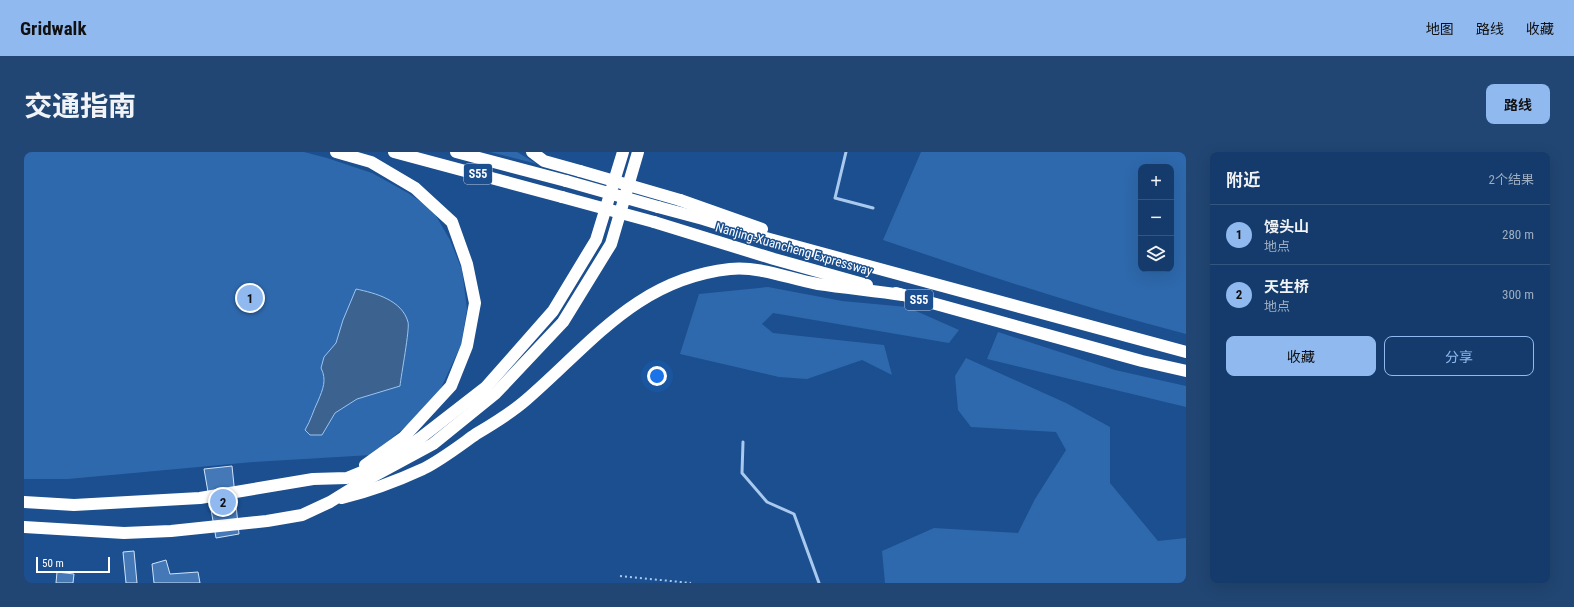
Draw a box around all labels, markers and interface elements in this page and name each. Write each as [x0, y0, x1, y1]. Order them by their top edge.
text: Gridwalk [20, 17, 86, 40]
text: 地图 [1426, 21, 1454, 37]
text: 路线 [1476, 21, 1504, 37]
text: 收藏 [1526, 21, 1554, 37]
button: 路线 [1486, 84, 1550, 124]
text: 交通指南 [24, 90, 136, 123]
road number: S55 [464, 164, 492, 184]
map controls [1138, 164, 1174, 272]
button: + [1138, 164, 1174, 200]
text: 附近 [1226, 170, 1260, 190]
text: 2个结果 [1489, 172, 1534, 187]
button: − [1138, 200, 1174, 236]
text: 馒头山 [1264, 218, 1309, 236]
street label: Nanjing-Xuancheng Expressway [714, 219, 875, 279]
text: 1 [1236, 227, 1242, 242]
text: 280 m [1502, 227, 1534, 242]
button: layers [1138, 236, 1174, 272]
text: 地点 [1264, 239, 1290, 254]
text: 天生桥 [1264, 278, 1309, 296]
pin: 1 [237, 283, 263, 313]
text: 2 [1236, 287, 1242, 302]
text: 300 m [1502, 287, 1534, 302]
road number: S55 [905, 290, 933, 310]
text: 地点 [1264, 299, 1290, 314]
button: 收藏 [1226, 336, 1376, 376]
button: 分享 [1384, 336, 1534, 376]
your location [647, 366, 667, 386]
pin: 2 [210, 487, 236, 517]
scale bar [36, 555, 110, 574]
text: 50 m [42, 557, 64, 570]

